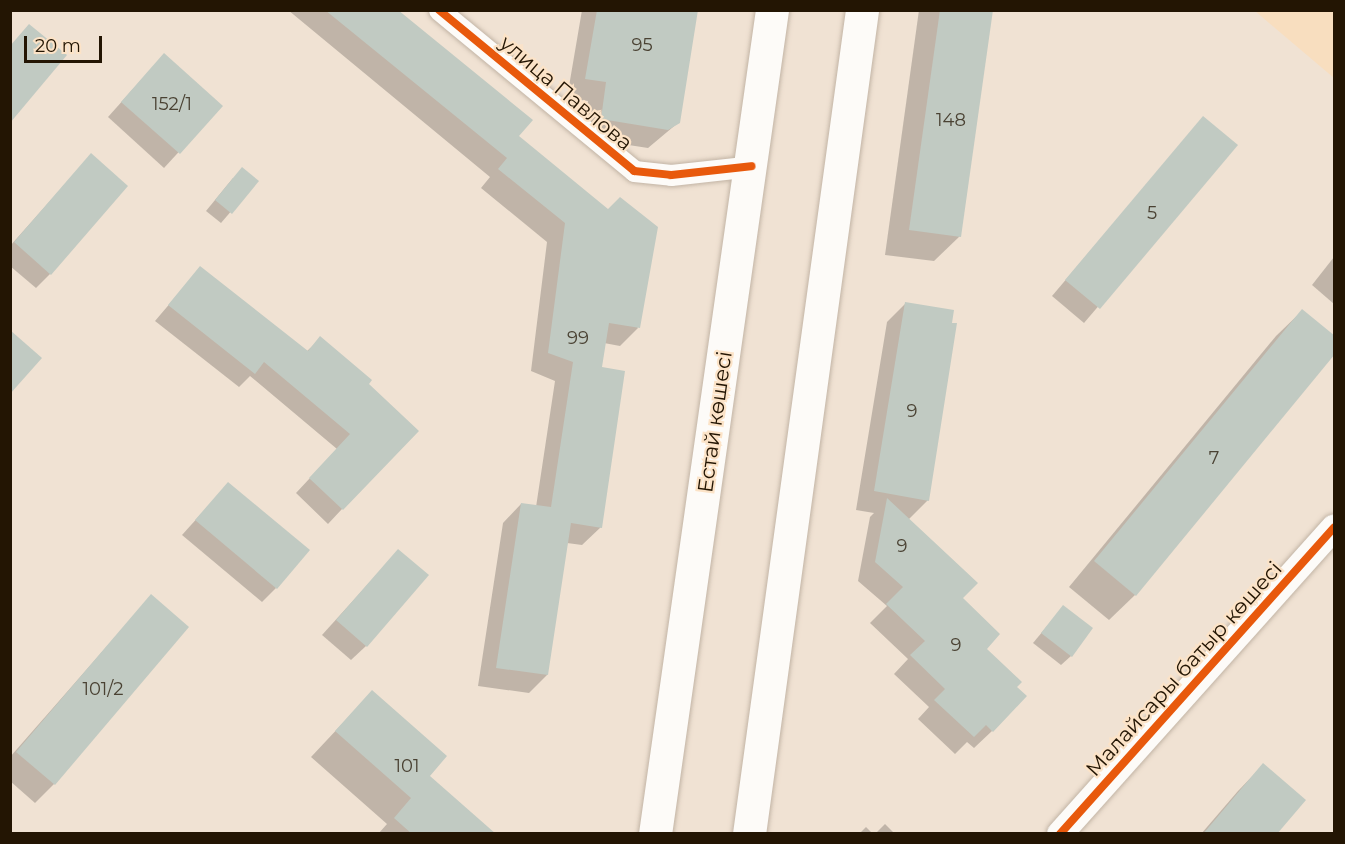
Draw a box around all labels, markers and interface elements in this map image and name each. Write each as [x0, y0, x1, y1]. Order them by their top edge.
scale bar [27, 24, 105, 62]
street label: улица Павлова [495, 30, 637, 156]
house number: 95 [631, 34, 653, 56]
text: 20 m [35, 35, 81, 57]
house number: 152/1 [152, 93, 192, 115]
house number: 148 [936, 109, 966, 131]
house number: 5 [1147, 202, 1157, 224]
house number: 99 [567, 327, 589, 349]
street label: Естай көшесі [693, 350, 737, 494]
house number: 9 [907, 400, 917, 422]
house number: 7 [1209, 447, 1219, 469]
house number: 9 [897, 535, 907, 557]
street label: Малайсары батыр көшесі [1081, 556, 1287, 782]
house number: 9 [951, 634, 961, 656]
house number: 101/2 [82, 678, 124, 700]
house number: 101 [395, 755, 419, 777]

